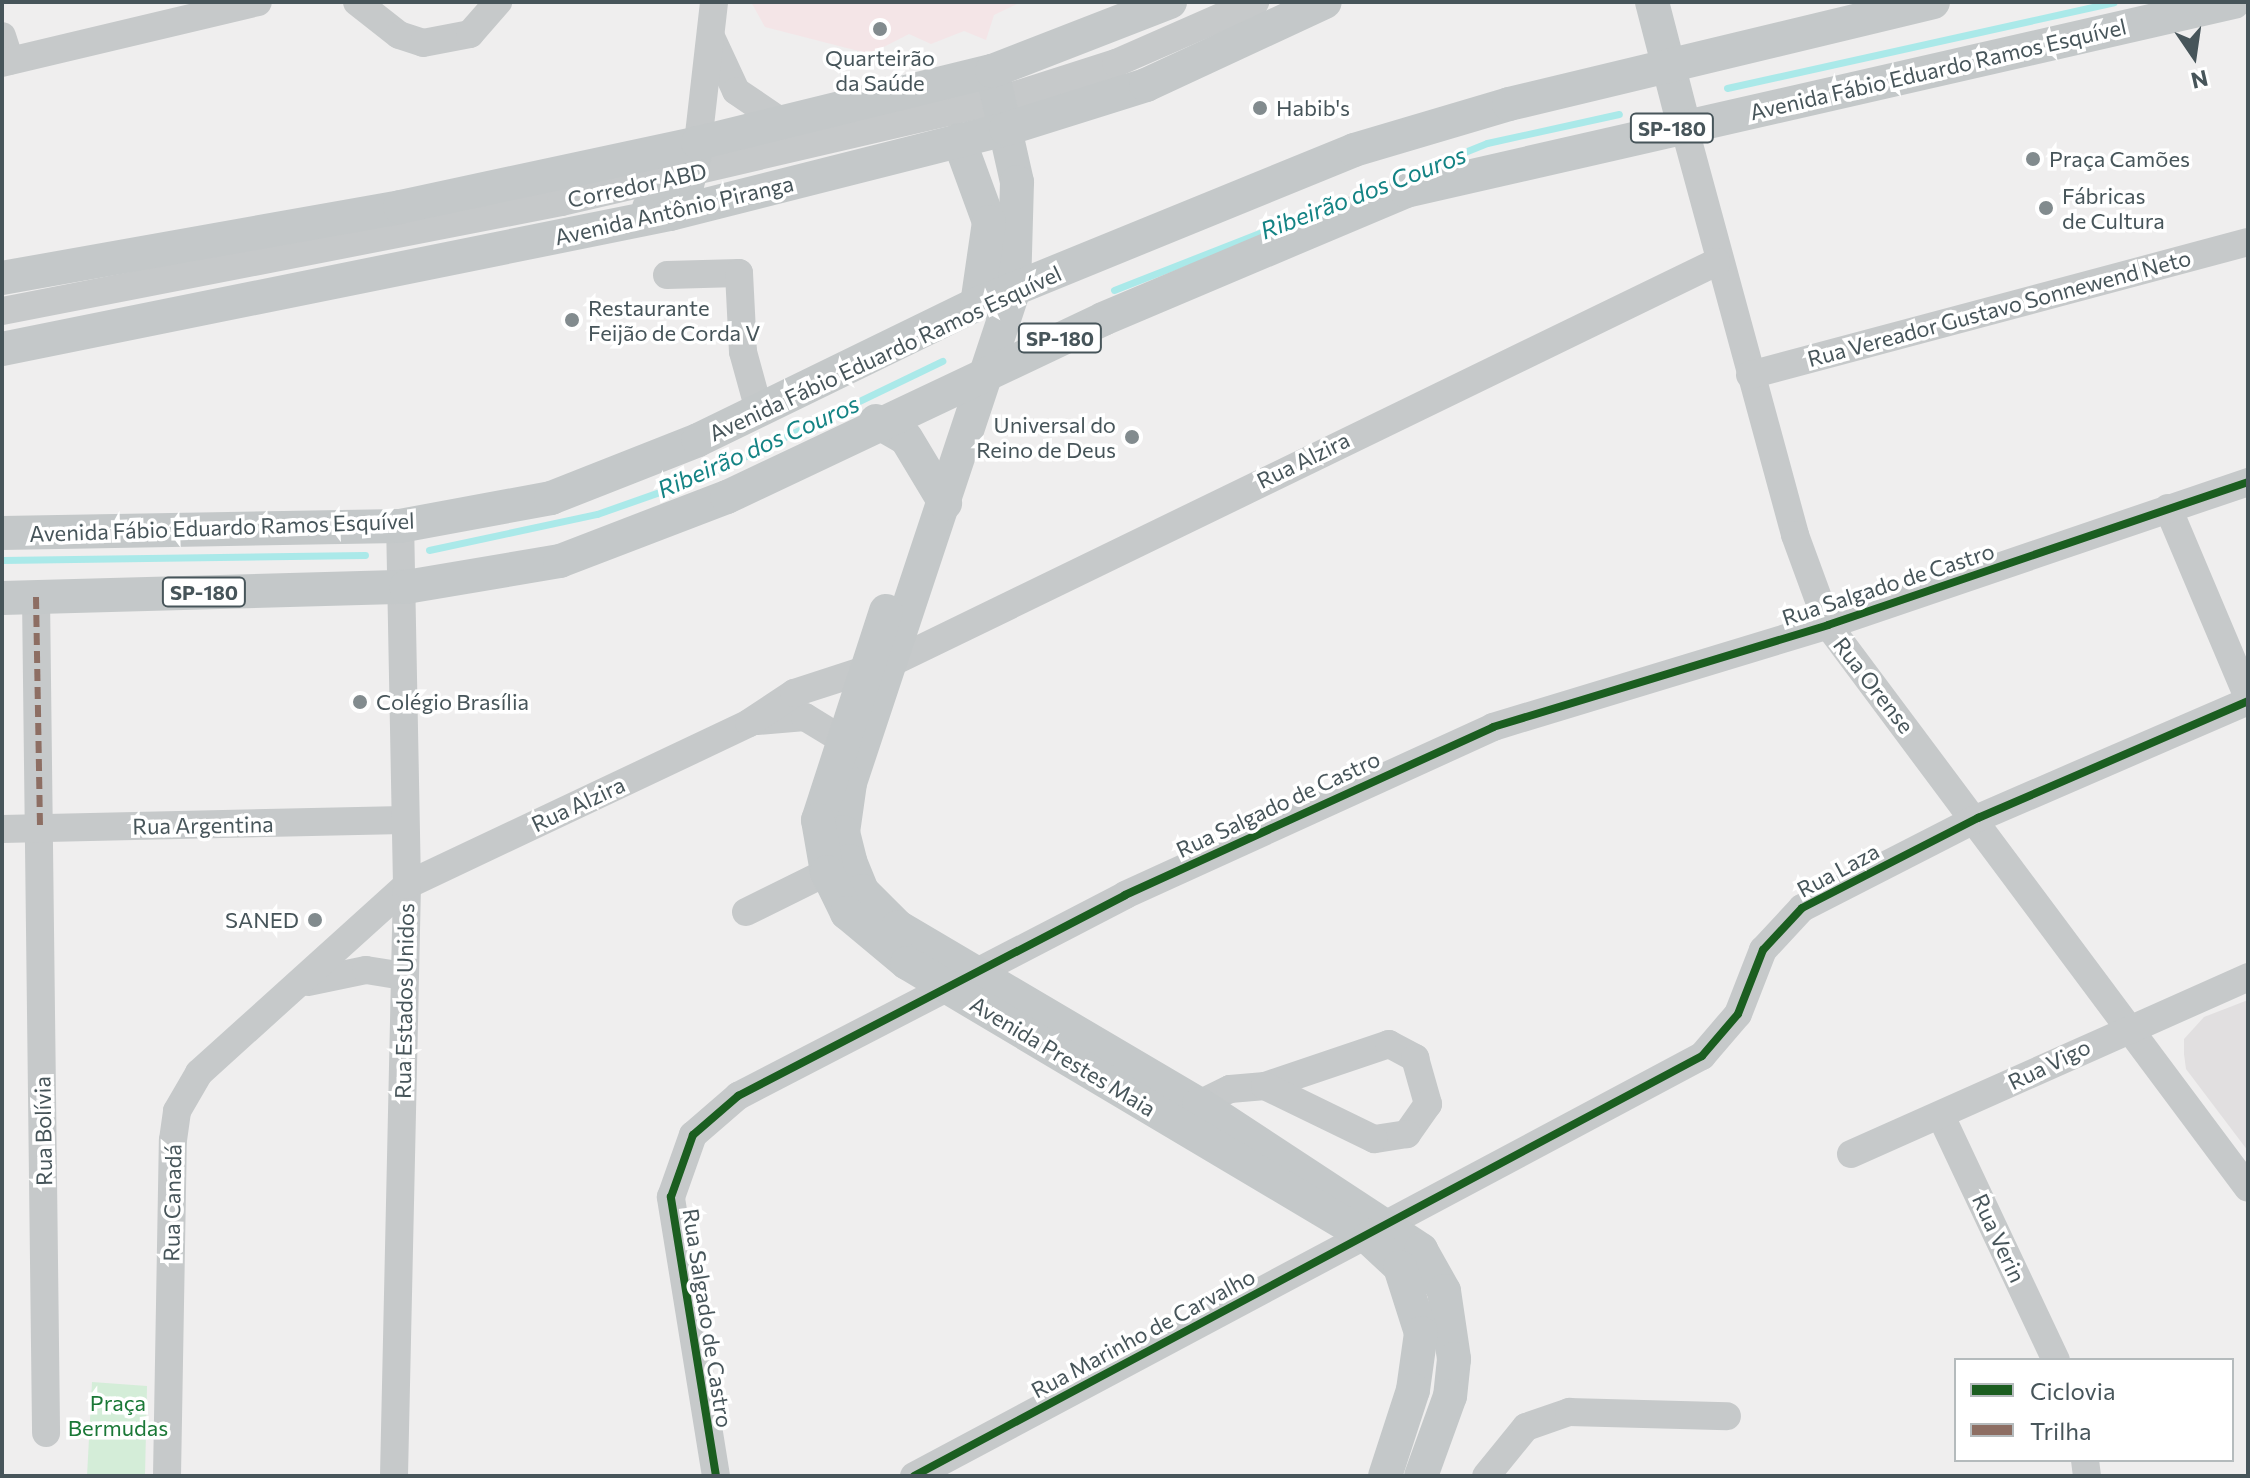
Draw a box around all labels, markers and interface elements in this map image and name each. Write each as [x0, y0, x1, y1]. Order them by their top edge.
street label: Avenida Fábio Eduardo Ramos Esquível [1747, 13, 2129, 125]
north arrow [2154, 16, 2234, 96]
marker: Quarteirão da Saúde [869, 18, 891, 40]
place label: Quarteirão da Saúde [825, 44, 935, 96]
text: N [2188, 65, 2211, 95]
place label: Habib's [1276, 95, 1350, 121]
marker: Habib's [1251, 99, 1269, 117]
road number: SP-180 [1628, 112, 1716, 144]
water label: Ribeirão dos Couros [1256, 140, 1470, 244]
place label: Praça Camões [2049, 146, 2190, 172]
marker: Praça Camões [2024, 150, 2042, 168]
street label: Corredor ABD [565, 157, 709, 213]
street label: Avenida Antônio Piranga [552, 170, 796, 250]
place label: Fábricas de Cultura [2062, 182, 2165, 234]
marker: Fábricas de Cultura [2037, 199, 2055, 217]
street label: Rua Vereador Gustavo Sonnewend Neto [1804, 244, 2194, 372]
street label: Avenida Fábio Eduardo Ramos Esquível [705, 260, 1065, 446]
place label: Restaurante Feijão de Corda V [588, 294, 760, 346]
marker: Restaurante Feijão de Corda V [563, 311, 581, 329]
road number: SP-180 [1016, 322, 1104, 354]
water label: Ribeirão dos Couros [653, 389, 863, 503]
place label: Universal do Reino de Deus [976, 411, 1116, 462]
street label: Rua Alzira [1252, 426, 1354, 494]
marker: Universal do Reino de Deus [1123, 428, 1141, 446]
street label: Avenida Fábio Eduardo Ramos Esquível [29, 507, 415, 547]
street label: Rua Salgado de Castro [1779, 537, 1997, 631]
road number: SP-180 [160, 576, 248, 608]
street label: Rua Orense [1828, 632, 1920, 738]
place label: Colégio Brasília [376, 689, 529, 715]
marker: Colégio Brasília [351, 693, 369, 711]
street label: Rua Salgado de Castro [1172, 745, 1384, 863]
street label: Rua Alzira [527, 771, 629, 837]
street label: Rua Argentina [132, 811, 274, 839]
street label: Rua Laza [1792, 837, 1884, 903]
street label: Rua Estados Unidos [389, 903, 419, 1099]
place label: SANED [225, 907, 299, 933]
marker: SANED [306, 911, 324, 929]
street label: Avenida Prestes Maia [966, 990, 1160, 1122]
street label: Rua Vigo [2004, 1033, 2094, 1095]
street label: Rua Bolívia [29, 1076, 57, 1186]
street label: Rua Canadá [158, 1144, 186, 1262]
street label: Rua Verin [1967, 1189, 2031, 1287]
street label: Rua Salgado de Castro [678, 1207, 738, 1429]
street label: Rua Marinho de Carvalho [1027, 1263, 1259, 1403]
legend [1954, 1358, 2234, 1462]
text: Ciclovia [2030, 1376, 2116, 1405]
park label: Praça Bermudas [68, 1389, 168, 1440]
text: Trilha [2030, 1416, 2092, 1445]

